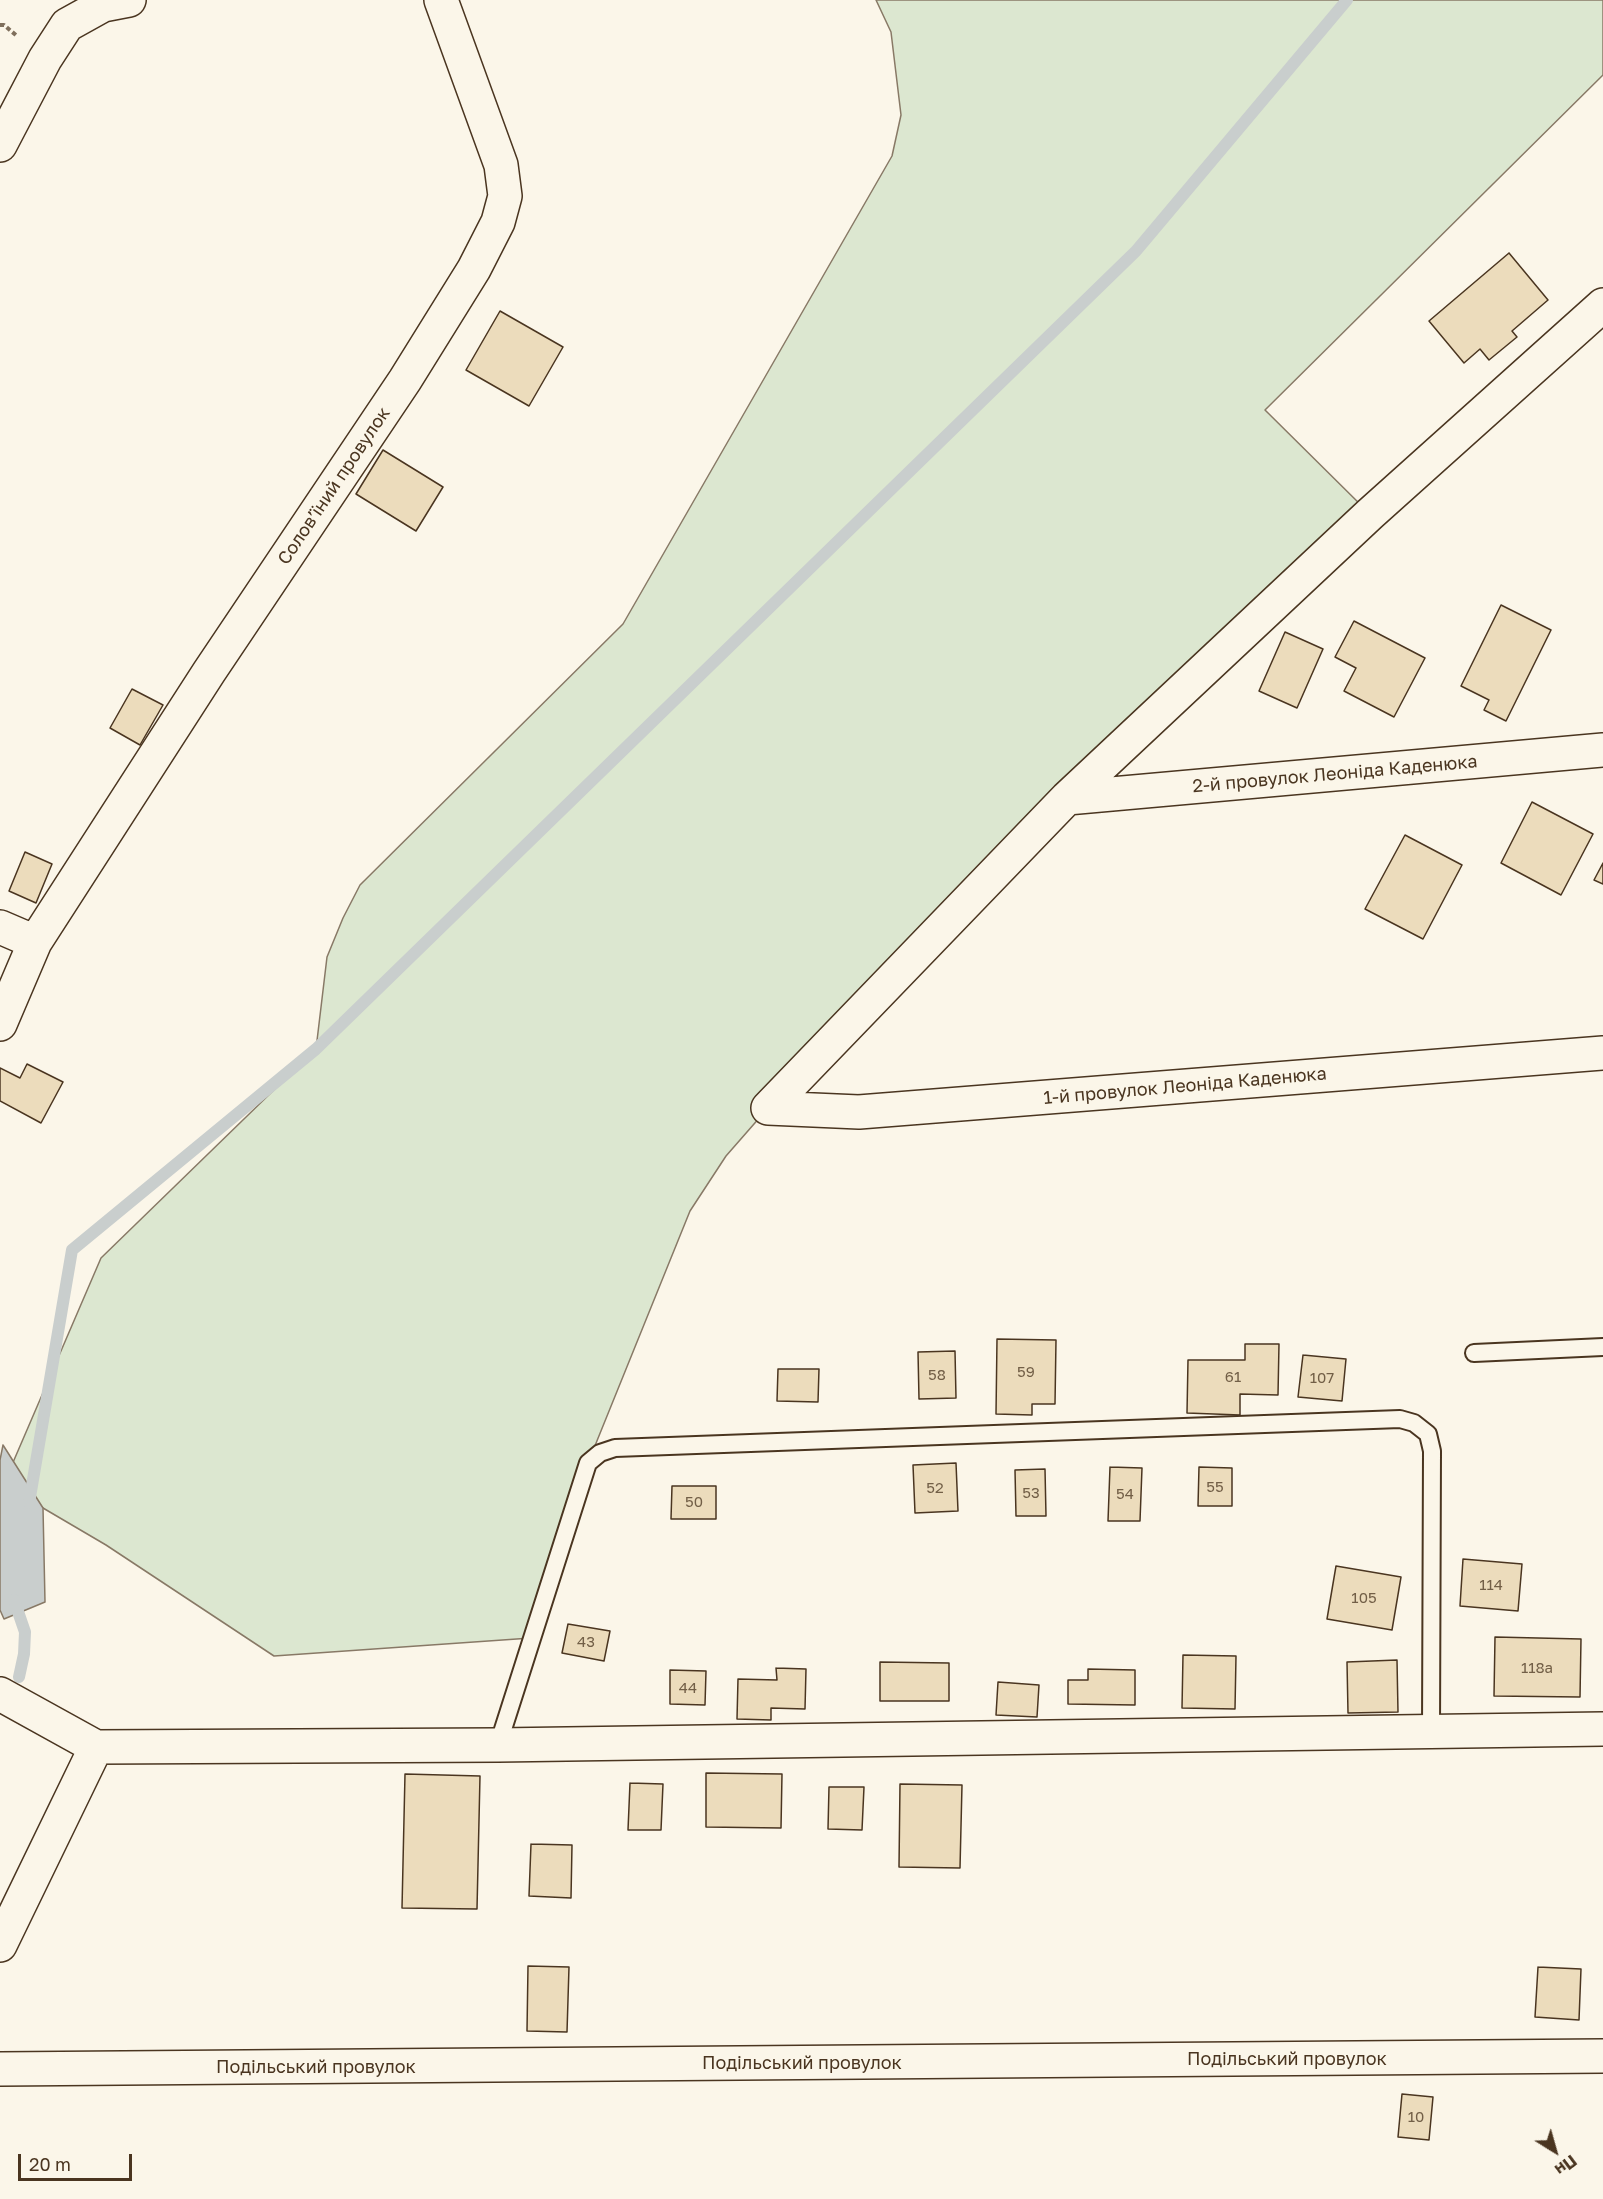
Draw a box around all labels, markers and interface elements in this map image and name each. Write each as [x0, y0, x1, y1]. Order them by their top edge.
street label: Соловʼїний провулок [273, 403, 395, 569]
street label: 2-й провулок Леоніда Каденюка [1192, 751, 1478, 797]
street label: 1-й провулок Леоніда Каденюка [1042, 1063, 1328, 1109]
house number: 59 [1017, 1363, 1035, 1381]
house number: 58 [928, 1366, 946, 1384]
house number: 61 [1225, 1368, 1241, 1386]
house number: 107 [1310, 1369, 1334, 1387]
house number: 55 [1206, 1478, 1224, 1496]
house number: 52 [926, 1479, 944, 1497]
house number: 53 [1022, 1484, 1040, 1502]
house number: 54 [1116, 1485, 1134, 1503]
house number: 50 [685, 1493, 703, 1511]
house number: 114 [1479, 1576, 1503, 1594]
house number: 105 [1351, 1589, 1377, 1607]
house number: 43 [577, 1633, 595, 1651]
house number: 118а [1521, 1659, 1553, 1677]
house number: 44 [679, 1679, 697, 1697]
street label: Подільський провулок [1187, 2048, 1387, 2070]
street label: Подільський провулок [702, 2052, 902, 2074]
street label: Подільський провулок [216, 2056, 416, 2078]
house number: 10 [1408, 2108, 1424, 2126]
north arrow [1525, 2121, 1585, 2181]
scale bar [21, 2142, 135, 2180]
text: Пн [1551, 2151, 1581, 2180]
text: 20 m [29, 2153, 71, 2175]

